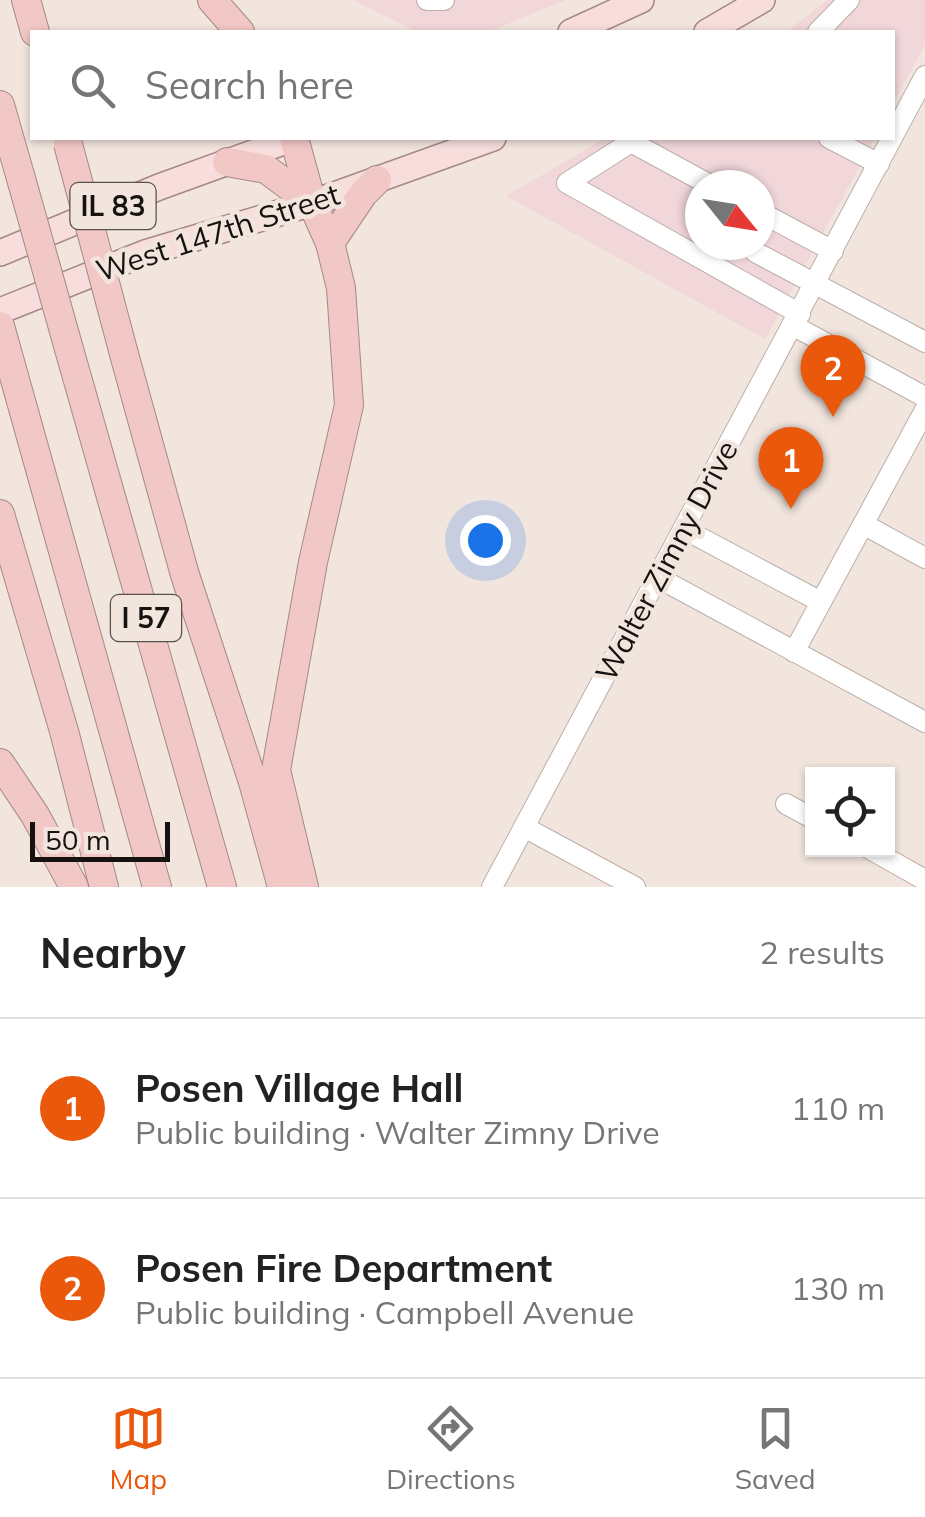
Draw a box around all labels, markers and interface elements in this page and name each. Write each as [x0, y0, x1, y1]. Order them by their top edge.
search box [30, 30, 895, 140]
icon: search [65, 58, 120, 113]
text: Search here [145, 61, 354, 109]
north arrow [685, 170, 775, 260]
street label: West 147th Street [91, 175, 344, 289]
road number: IL 83 [70, 183, 156, 229]
pin: 2 [800, 334, 866, 417]
pin: 1 [758, 426, 824, 509]
street label: Walter Zimny Drive [587, 434, 746, 687]
your location [460, 515, 511, 566]
road number: I 57 [111, 595, 181, 641]
map controls [805, 767, 895, 857]
button: locate [805, 767, 895, 857]
scale bar [30, 817, 170, 861]
text: 50 m [45, 822, 111, 857]
text: Nearby [40, 926, 186, 979]
text: 2 results [760, 932, 885, 972]
text: Posen Village Hall [135, 1064, 463, 1112]
text: 1 [63, 1088, 82, 1128]
text: 110 m [791, 1088, 885, 1128]
text: Public building · Walter Zimny Drive [135, 1112, 660, 1152]
text: Posen Fire Department [135, 1244, 552, 1292]
text: 2 [63, 1268, 82, 1308]
text: 130 m [791, 1268, 885, 1308]
text: Public building · Campbell Avenue [135, 1292, 634, 1332]
tab: Map [110, 1401, 167, 1496]
tab: Directions [386, 1401, 516, 1496]
tab: Saved [735, 1401, 815, 1496]

